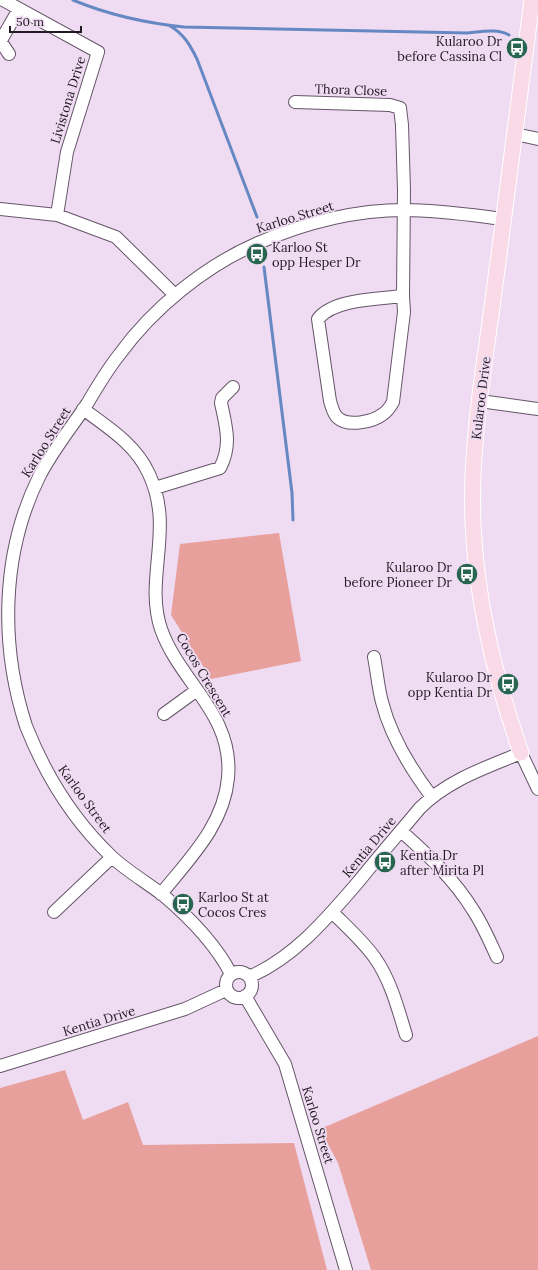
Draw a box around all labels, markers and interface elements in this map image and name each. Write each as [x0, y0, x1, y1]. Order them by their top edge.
scale bar [10, 8, 81, 34]
text: 50 m [16, 14, 44, 29]
place label: Kularoo Dr before Cassina Cl [397, 33, 502, 65]
bus stop icon: Kularoo Dr before Cassina Cl [504, 35, 530, 61]
street label: Livistona Drive [47, 54, 89, 146]
street label: Thora Close [314, 80, 388, 100]
street label: Karloo Street [254, 197, 336, 237]
place label: Karloo St opp Hesper Dr [272, 239, 361, 271]
bus stop icon: Karloo St opp Hesper Dr [244, 241, 270, 267]
street label: Kularoo Drive [467, 356, 495, 440]
street label: Karloo Street [18, 403, 74, 481]
place label: Kularoo Dr before Pioneer Dr [344, 559, 452, 591]
bus stop icon: Kularoo Dr before Pioneer Dr [454, 561, 480, 587]
street label: Cocos Crescent [172, 630, 236, 720]
place label: Kularoo Dr opp Kentia Dr [408, 669, 492, 701]
bus stop icon: Kularoo Dr opp Kentia Dr [495, 671, 521, 697]
street label: Karloo Street [55, 762, 115, 836]
street label: Kentia Drive [338, 813, 400, 881]
place label: Kentia Dr after Mirita Pl [400, 847, 484, 879]
bus stop icon: Kentia Dr after Mirita Pl [372, 849, 398, 875]
place label: Karloo St at Cocos Cres [198, 889, 269, 921]
bus stop icon: Karloo St at Cocos Cres [170, 891, 196, 917]
street label: Kentia Drive [61, 1002, 137, 1040]
street label: Karloo Street [298, 1084, 338, 1166]

